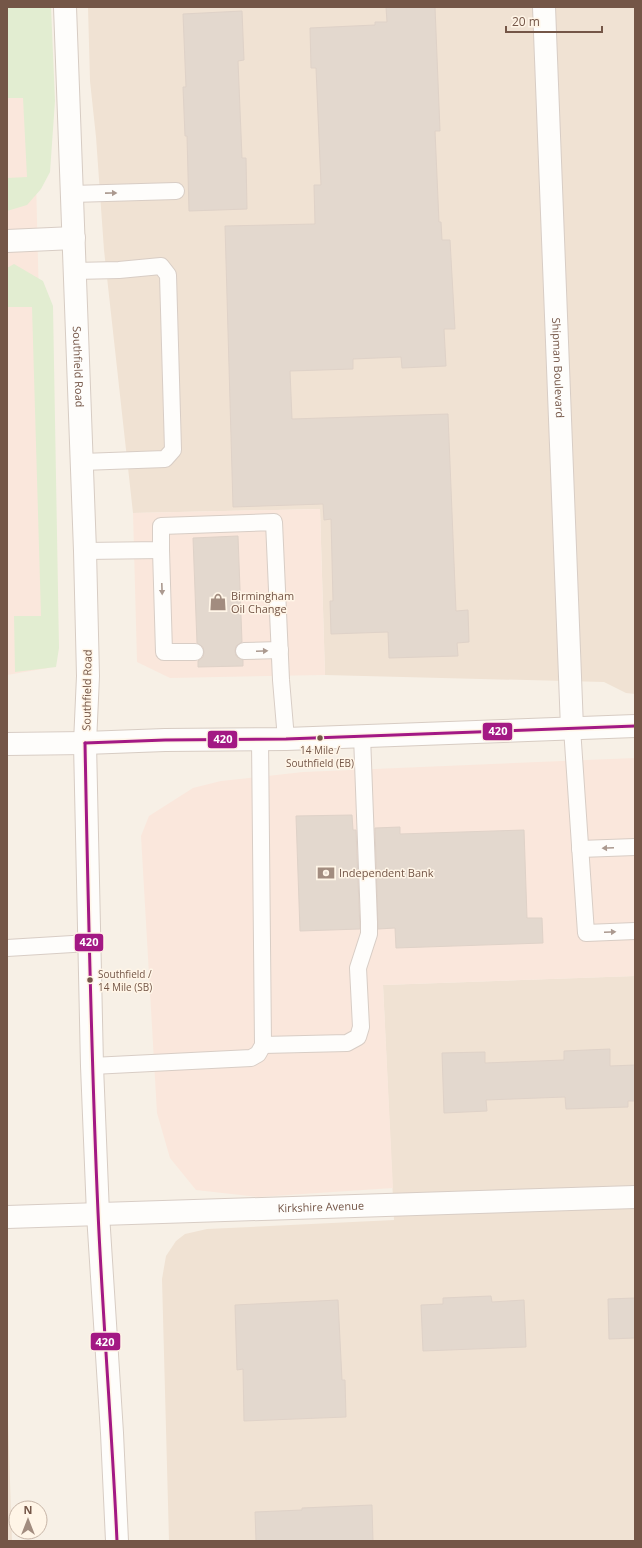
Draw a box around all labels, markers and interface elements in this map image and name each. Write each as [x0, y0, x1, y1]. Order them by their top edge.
scale bar [506, 8, 602, 34]
text: 20 m [512, 13, 540, 30]
one-way arrow [105, 190, 118, 196]
street label: Shipman Boulevard [549, 317, 568, 418]
street label: Southfield Road [70, 326, 88, 408]
one-way arrow [159, 583, 165, 596]
place label: Birmingham Oil Change [231, 588, 294, 616]
shop icon: Birmingham Oil Change [208, 592, 228, 612]
one-way arrow [256, 648, 269, 654]
street label: Southfield Road [78, 649, 95, 731]
line badge: 420 [482, 722, 513, 741]
text: 420 [489, 723, 507, 738]
line badge: 420 [207, 730, 238, 749]
text: 420 [214, 731, 232, 746]
marker: 14 Mile / Southfield (EB) [315, 733, 325, 743]
place label: 14 Mile / Southfield (EB) [286, 743, 354, 770]
one-way arrow [602, 845, 614, 852]
bank icon: Independent Bank [316, 863, 336, 883]
place label: Independent Bank [339, 865, 434, 880]
one-way arrow [604, 929, 617, 935]
line badge: 420 [74, 933, 104, 952]
text: 420 [80, 934, 98, 949]
place label: Southfield / 14 Mile (SB) [98, 967, 152, 994]
marker: Southfield / 14 Mile (SB) [85, 975, 95, 985]
street label: Kirkshire Avenue [277, 1198, 364, 1215]
line badge: 420 [90, 1332, 121, 1351]
text: 420 [96, 1334, 114, 1349]
north arrow [8, 1500, 48, 1540]
text: N [24, 1502, 32, 1517]

